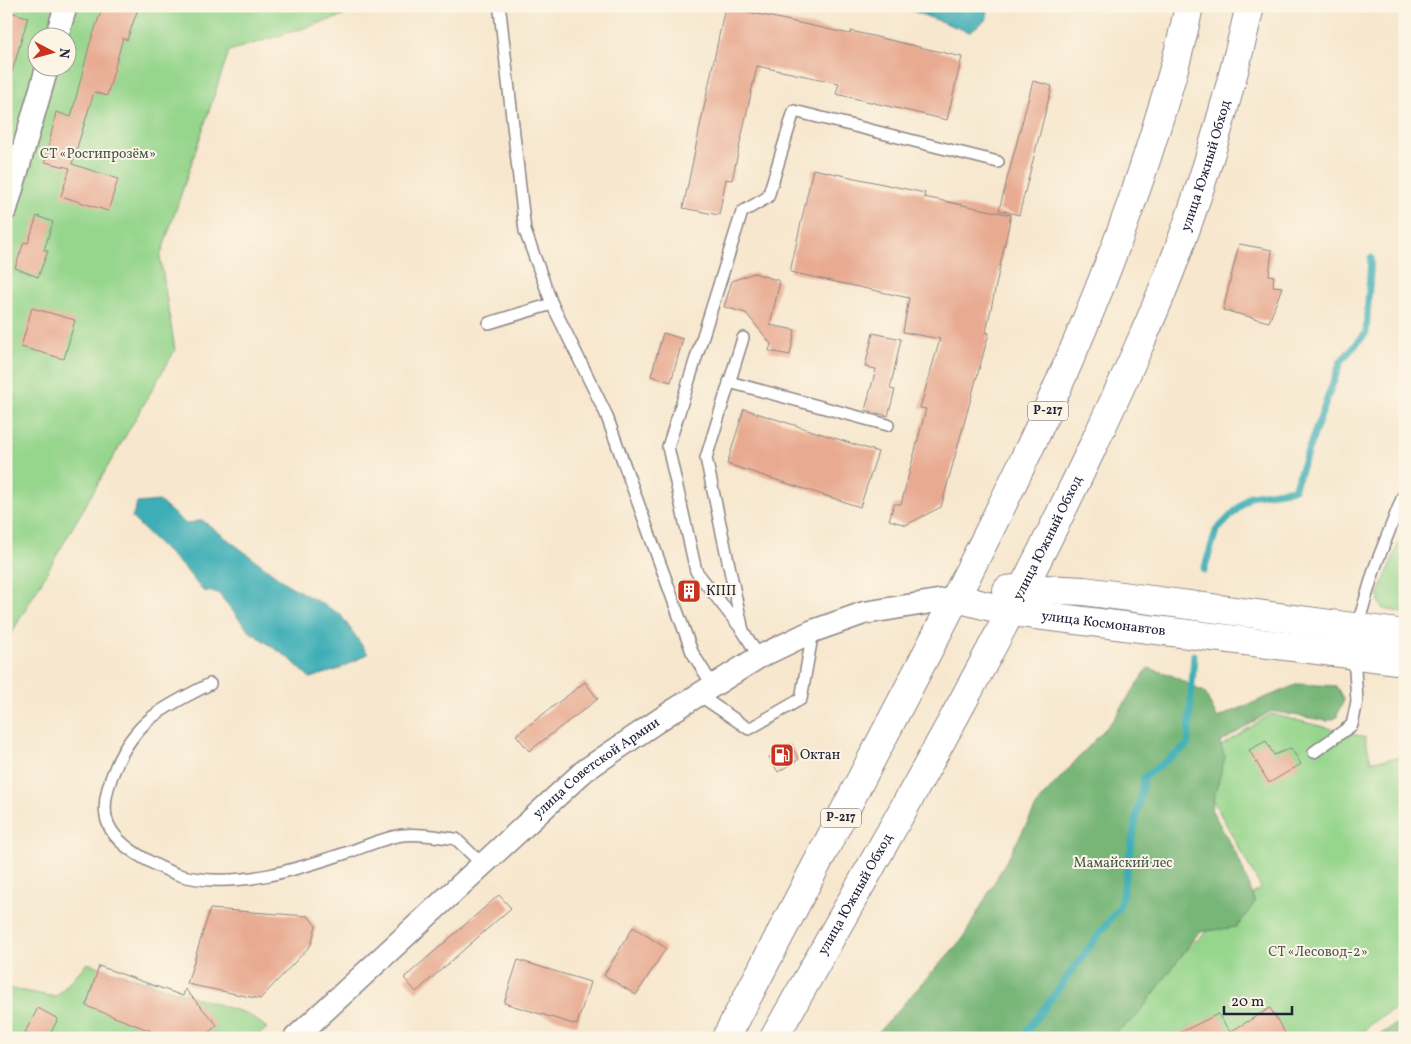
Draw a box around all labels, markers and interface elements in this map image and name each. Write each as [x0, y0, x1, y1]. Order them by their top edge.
north arrow [28, 28, 78, 78]
text: N [53, 47, 73, 59]
street label: улица Южный Обход [1176, 98, 1235, 234]
park label: СТ «Росгипрозём» [40, 145, 156, 164]
road number: Р-217 [1028, 402, 1068, 421]
street label: улица Южный Обход [1009, 473, 1087, 604]
building icon: КПП [676, 578, 702, 604]
place label: КПП [706, 582, 736, 601]
street label: улица Космонавтов [1040, 606, 1167, 641]
street label: улица Советской Армии [529, 713, 664, 823]
fuel station icon: Октан [769, 742, 795, 768]
place label: Октан [800, 746, 841, 765]
road number: Р-217 [821, 808, 861, 828]
street label: улица Южный Обход [813, 830, 897, 959]
park label: Мамайский лес [1073, 854, 1173, 873]
park label: СТ «Лесовод-2» [1268, 943, 1368, 962]
scale bar [1224, 984, 1291, 1016]
text: 20 m [1231, 992, 1264, 1013]

